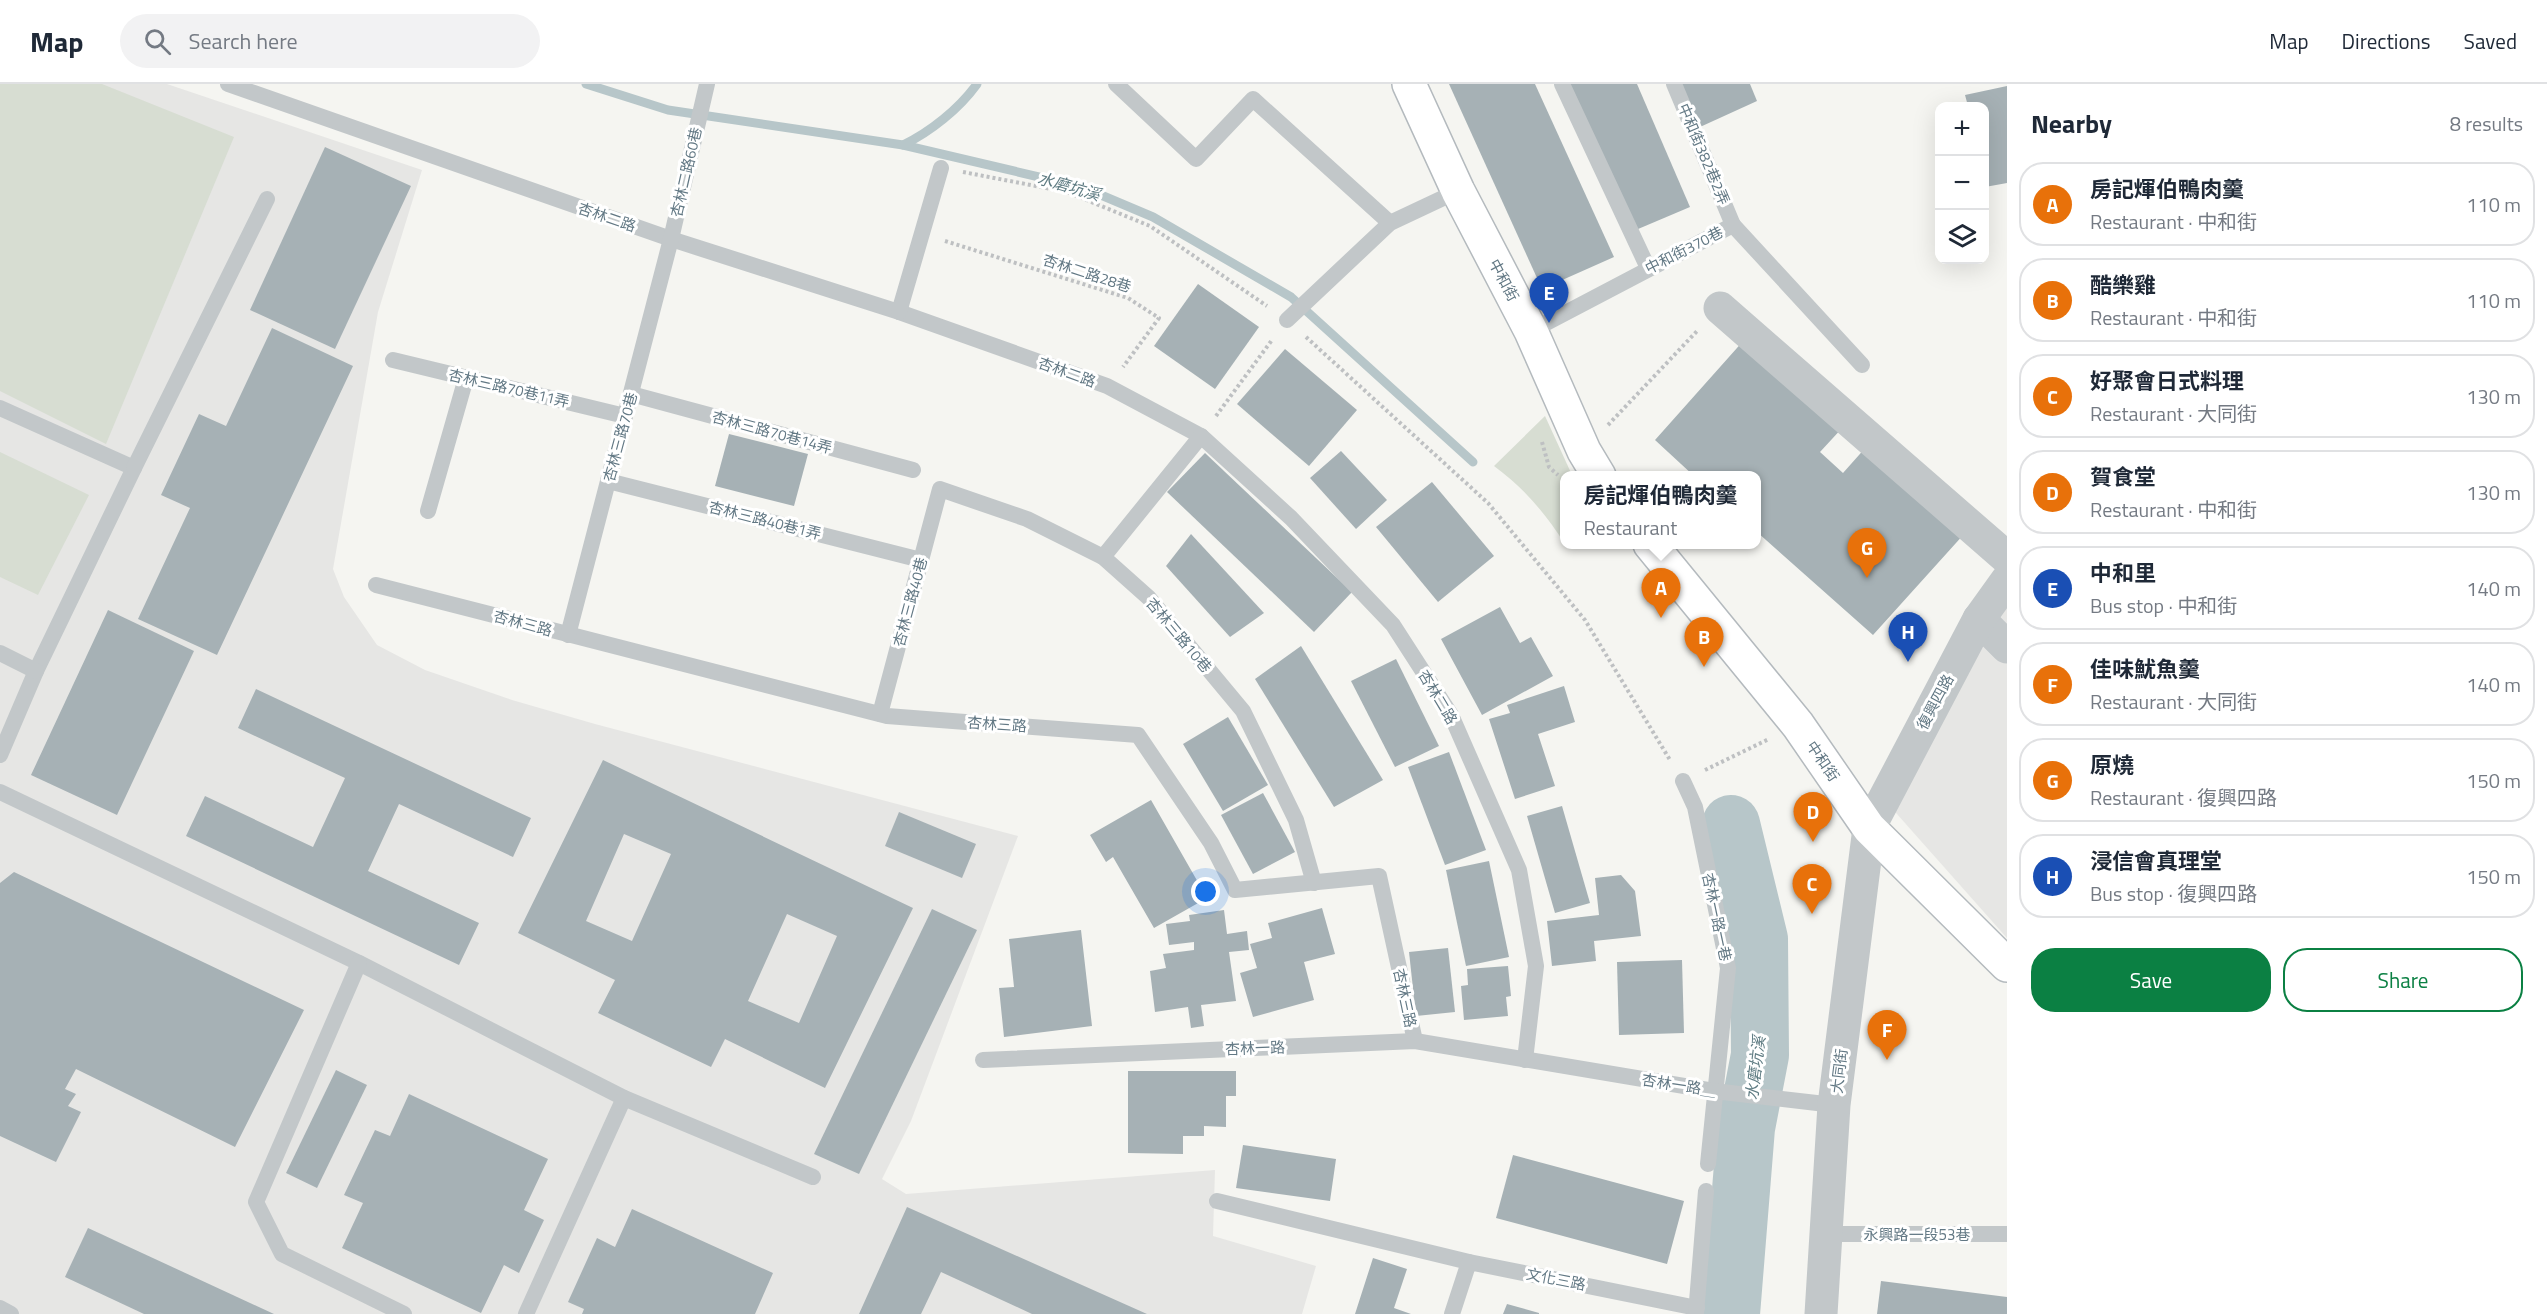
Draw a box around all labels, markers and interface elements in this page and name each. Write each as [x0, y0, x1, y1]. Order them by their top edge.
search box [120, 14, 540, 68]
text: Map [30, 20, 84, 63]
text: Search here [189, 24, 298, 58]
icon: search [141, 25, 174, 58]
text: Map [2269, 25, 2309, 57]
text: Directions [2342, 25, 2431, 57]
text: Saved [2464, 25, 2517, 57]
street label: 中和街382巷2弄 [1672, 100, 1736, 208]
map controls [1935, 102, 1989, 264]
button: + [1935, 102, 1989, 156]
text: Nearby [2031, 104, 2112, 143]
text: 8 results [2450, 108, 2523, 139]
street label: 杏林二路60巷 [664, 125, 708, 219]
button: − [1935, 156, 1989, 210]
water label: 水磨坑溪 [1035, 166, 1105, 207]
text: 房記煇伯鴨肉羹 [2090, 172, 2244, 206]
text: A [2046, 189, 2059, 220]
text: 110 m [2466, 189, 2521, 220]
street label: 杏林二路 [575, 196, 639, 238]
text: Restaurant · 中和街 [2090, 206, 2257, 237]
button: layers [1935, 210, 1989, 264]
street label: 中和街370巷 [1641, 220, 1727, 280]
street label: 杏林二路28巷 [1040, 248, 1134, 298]
street label: 中和街 [1483, 255, 1525, 305]
text: 酷樂雞 [2090, 268, 2156, 302]
pin: E [1530, 274, 1568, 323]
text: B [2046, 285, 2059, 316]
text: 110 m [2466, 285, 2521, 316]
text: Restaurant · 中和街 [2090, 302, 2257, 333]
street label: 杏林二路 [1035, 351, 1099, 393]
street label: 杏林三路70巷11弄 [446, 363, 572, 413]
text: 好聚會日式料理 [2090, 364, 2244, 398]
text: C [2047, 381, 2058, 412]
text: 130 m [2466, 381, 2521, 412]
street label: 杏林三路70巷 [597, 390, 643, 484]
text: Restaurant · 大同街 [2090, 398, 2257, 429]
street label: 杏林三路70巷14弄 [709, 405, 835, 459]
text: 賀食堂 [2090, 460, 2156, 494]
popup [1560, 471, 1761, 549]
text: D [2046, 477, 2059, 508]
text: 130 m [2466, 477, 2521, 508]
text: 房記煇伯鴨肉羹 [1583, 478, 1738, 512]
text: Restaurant · 中和街 [2090, 494, 2257, 525]
street label: 杏林三路40巷1弄 [706, 495, 824, 545]
text: Restaurant [1583, 512, 1677, 543]
pin: G [1848, 528, 1886, 578]
street label: 杏林三路40巷 [887, 555, 933, 649]
text: 中和里 [2090, 556, 2156, 590]
pin: A [1642, 568, 1680, 618]
text: E [2047, 573, 2058, 604]
text: 140 m [2466, 573, 2521, 604]
text: Bus stop · 中和街 [2090, 590, 2237, 621]
street label: 杏林三路10巷 [1141, 592, 1217, 678]
street label: 杏林三路 [491, 604, 555, 642]
pin: H [1888, 612, 1928, 662]
pin: B [1684, 618, 1724, 667]
text: 佳味魷魚羹 [2090, 652, 2200, 686]
street label: 杏林二路 [1413, 665, 1463, 729]
text: F [2047, 669, 2058, 700]
text: 140 m [2466, 669, 2521, 700]
street label: 復興四路 [1911, 670, 1959, 734]
text: Restaurant · 大同街 [2090, 686, 2257, 717]
street label: 杏林三路 [966, 710, 1028, 738]
street label: 中和街 [1801, 736, 1845, 786]
text: 原燒 [2090, 748, 2134, 782]
text: G [2046, 765, 2059, 796]
text: 150 m [2466, 765, 2521, 796]
text: Restaurant · 復興四路 [2090, 782, 2277, 813]
pin: D [1794, 792, 1832, 842]
text: 浸信會真理堂 [2090, 844, 2222, 878]
text: H [2046, 861, 2059, 892]
text: 150 m [2466, 861, 2521, 892]
pin: C [1792, 864, 1832, 914]
street label: 杏林一路一巷 [1696, 871, 1738, 963]
your location [1191, 877, 1220, 906]
text: Bus stop · 復興四路 [2090, 878, 2257, 909]
button: Save [2031, 948, 2271, 1012]
button: Share [2283, 948, 2523, 1012]
street label: 杏林三路 [1388, 966, 1422, 1030]
pin: F [1868, 1010, 1906, 1060]
water label: 水磨坑溪 [1739, 1033, 1771, 1101]
street label: 杏林一路 [1225, 1035, 1285, 1061]
street label: 大同街 [1825, 1047, 1853, 1095]
street label: 杏林一路＿ [1640, 1068, 1718, 1102]
street label: 永興路一段53巷 [1864, 1223, 1970, 1246]
street label: 文化三路 [1524, 1262, 1588, 1296]

